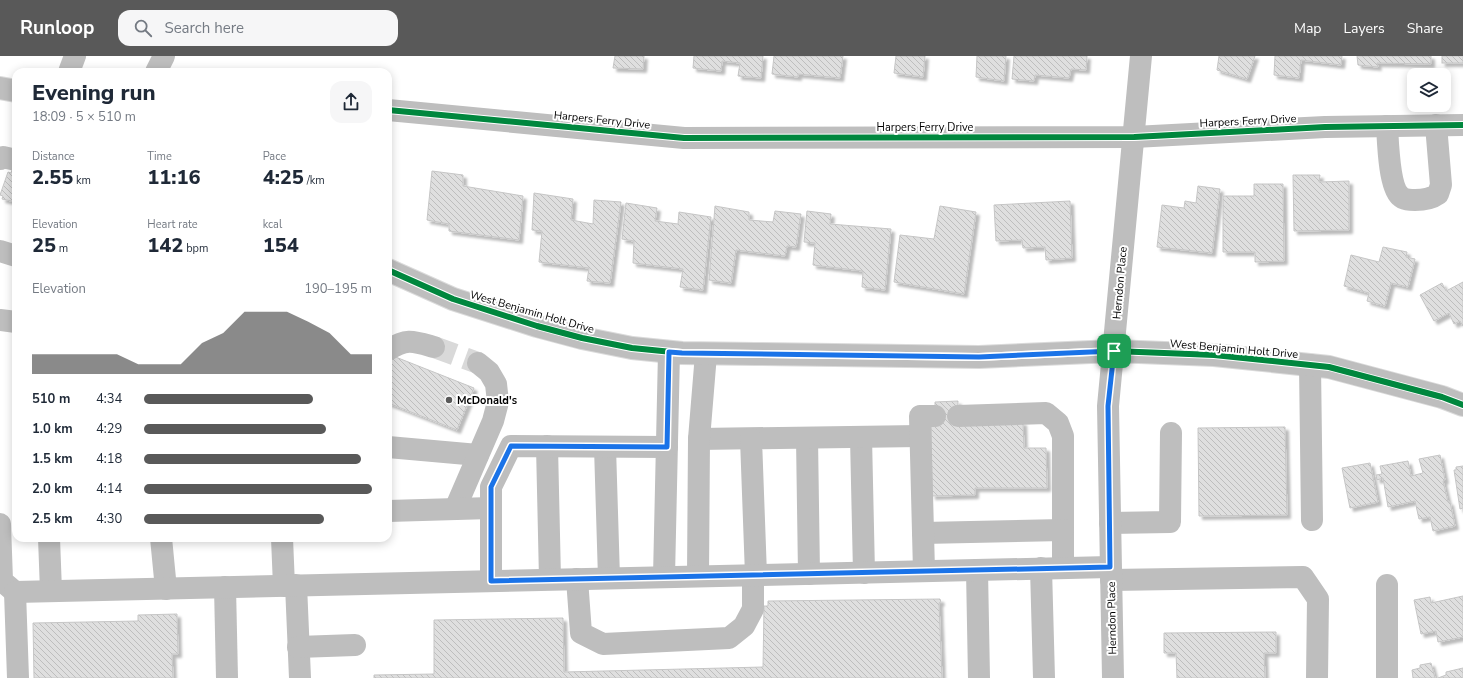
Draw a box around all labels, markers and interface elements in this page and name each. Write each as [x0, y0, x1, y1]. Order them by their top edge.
search box [118, 10, 398, 46]
text: Runloop [20, 15, 94, 41]
icon: search [132, 17, 154, 39]
text: Search here [164, 18, 244, 38]
text: Map [1294, 19, 1321, 38]
text: Layers [1343, 19, 1385, 38]
text: Share [1407, 19, 1443, 38]
map controls [1407, 68, 1451, 112]
button: layers [1407, 68, 1451, 112]
text: Evening run [32, 78, 156, 108]
button: share [330, 81, 372, 123]
street label: Harpers Ferry Drive [553, 107, 651, 133]
text: 18:09 · 5 × 510 m [32, 108, 136, 126]
street label: Harpers Ferry Drive [1199, 111, 1297, 131]
street label: Harpers Ferry Drive [877, 120, 974, 135]
text: Distance [32, 149, 75, 164]
text: Time [147, 149, 172, 164]
text: Pace [263, 149, 286, 164]
text: 2.55 [32, 164, 73, 191]
text: 11:16 [147, 164, 201, 191]
text: 4:25 [263, 164, 304, 191]
text: km [73, 173, 91, 188]
text: /km [304, 173, 325, 188]
text: Elevation [32, 217, 78, 232]
text: Heart rate [147, 217, 198, 232]
text: kcal [263, 217, 282, 232]
text: 25 [32, 232, 56, 259]
text: 142 [147, 232, 183, 259]
text: 154 [263, 232, 299, 259]
text: m [56, 241, 68, 256]
text: bpm [183, 241, 208, 256]
street label: Herndon Place [1109, 246, 1131, 320]
text: Elevation [32, 280, 86, 298]
text: 190–195 m [304, 280, 372, 298]
street label: West Benjamin Holt Drive [468, 287, 596, 337]
pin [1097, 334, 1131, 368]
street label: West Benjamin Holt Drive [1169, 336, 1299, 362]
icon: arrive [1103, 340, 1125, 362]
text: 510 m [32, 390, 70, 408]
text: 4:34 [96, 390, 122, 408]
place label: McDonald's [457, 393, 517, 408]
marker: McDonald's [444, 395, 454, 405]
text: 1.0 km [32, 420, 73, 438]
text: 4:29 [96, 420, 122, 438]
text: 1.5 km [32, 450, 73, 468]
text: 4:18 [96, 450, 122, 468]
text: 2.0 km [32, 480, 73, 498]
text: 4:14 [96, 480, 122, 498]
text: 2.5 km [32, 510, 73, 528]
text: 4:30 [96, 510, 122, 528]
street label: Herndon Place [1104, 581, 1120, 655]

